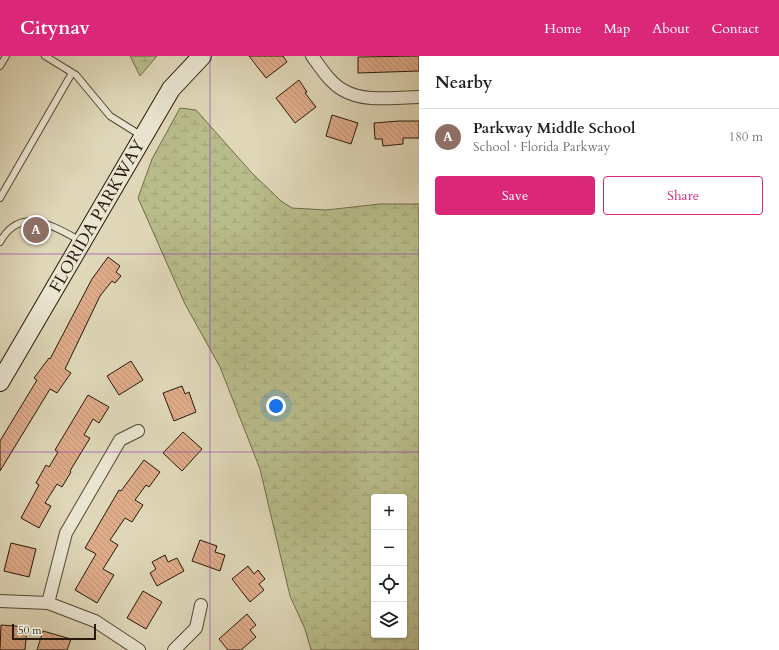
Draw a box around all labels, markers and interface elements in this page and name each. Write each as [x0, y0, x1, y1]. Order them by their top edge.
text: Citynav [20, 15, 90, 41]
text: Home [544, 19, 582, 38]
text: Map [604, 19, 630, 38]
text: About [652, 19, 689, 38]
text: Contact [711, 19, 759, 38]
text: Nearby [435, 71, 492, 94]
text: Parkway Middle School [473, 118, 635, 138]
text: A [443, 128, 453, 146]
text: 180 m [729, 128, 763, 146]
street label: FLORIDA PARKWAY [44, 135, 150, 297]
text: School · Florida Parkway [473, 138, 610, 156]
button: Save [435, 176, 595, 215]
button: Share [603, 176, 763, 215]
pin: A [23, 215, 49, 245]
your location [266, 396, 286, 416]
map controls [371, 494, 407, 638]
button: + [371, 494, 407, 530]
button: − [371, 530, 407, 566]
button: locate [371, 566, 407, 602]
button: layers [371, 602, 407, 638]
scale bar [12, 622, 96, 641]
text: 50 m [18, 623, 42, 638]

